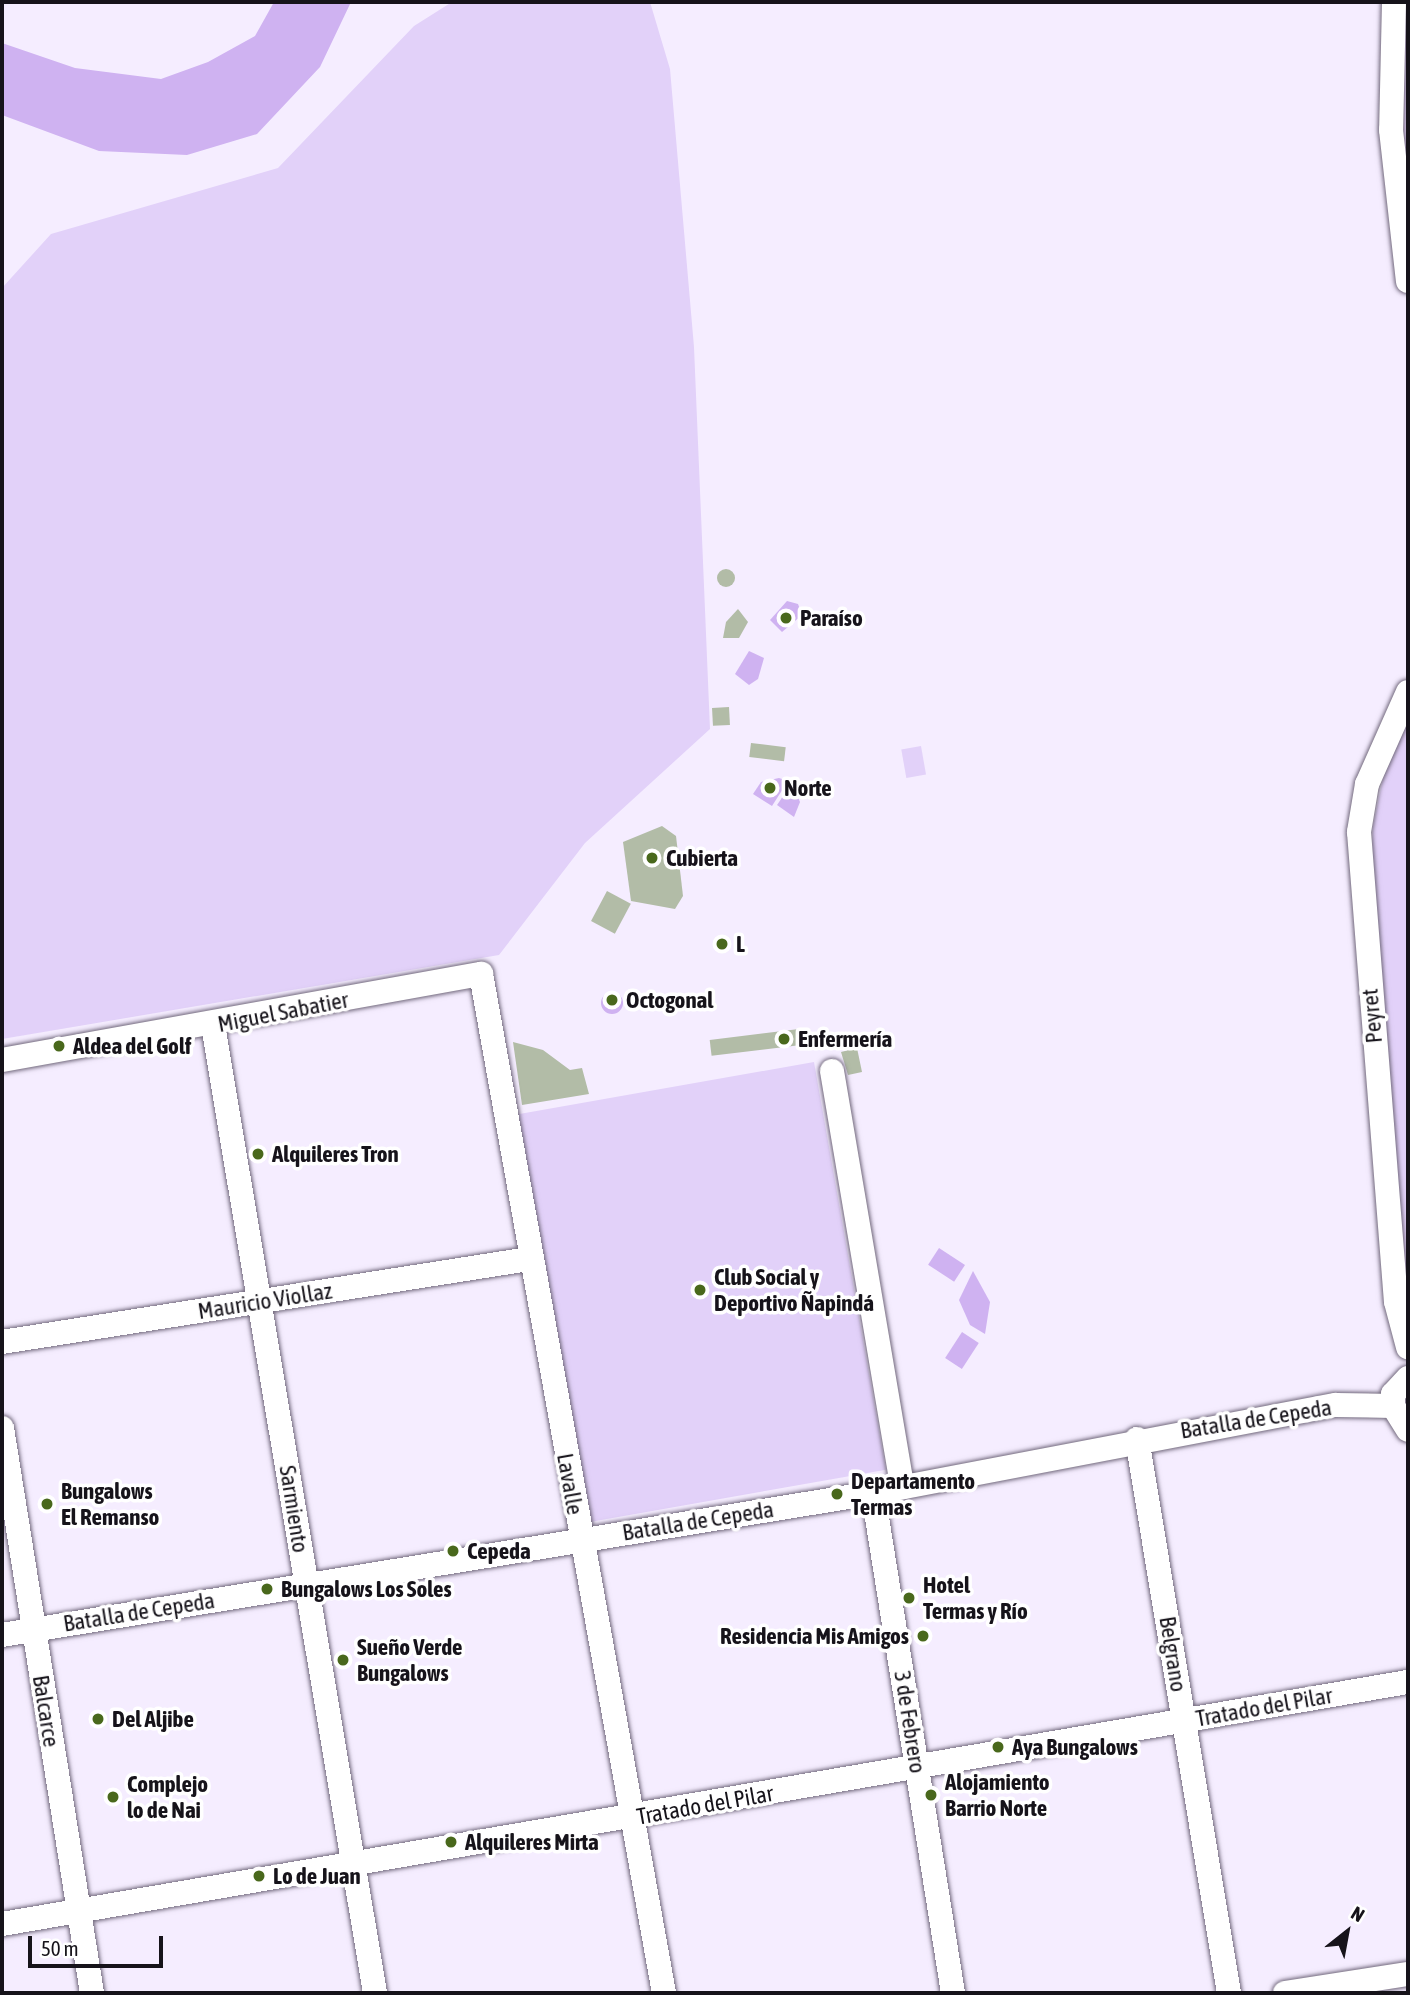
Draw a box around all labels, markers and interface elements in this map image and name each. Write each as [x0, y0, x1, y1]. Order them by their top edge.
place label: Paraíso [800, 604, 863, 632]
marker: Paraíso [778, 610, 794, 626]
place label: Norte [784, 774, 832, 802]
marker: Norte [762, 780, 778, 796]
place label: Cubierta [666, 844, 738, 872]
marker: Cubierta [644, 850, 660, 866]
place label: L [736, 930, 745, 958]
marker: L [714, 936, 730, 952]
street label: Miguel Sabatier [215, 986, 351, 1038]
place label: Octogonal [626, 986, 713, 1014]
street label: Peyret [1356, 988, 1388, 1044]
marker: Octogonal [604, 992, 620, 1008]
place label: Enfermería [798, 1025, 892, 1053]
marker: Enfermería [776, 1031, 792, 1047]
place label: Aldea del Golf [73, 1032, 191, 1060]
marker: Aldea del Golf [51, 1038, 67, 1054]
place label: Alquileres Tron [272, 1140, 399, 1168]
marker: Alquileres Tron [250, 1146, 266, 1162]
place label: Club Social y Deportivo Ñapindá [714, 1263, 874, 1317]
street label: Mauricio Viollaz [196, 1277, 334, 1325]
marker: Club Social y Deportivo Ñapindá [692, 1282, 708, 1298]
street label: Batalla de Cepeda [1178, 1393, 1334, 1445]
street label: Lavalle [551, 1451, 589, 1517]
street label: Sarmiento [274, 1463, 314, 1555]
place label: Departamento Termas [851, 1467, 975, 1521]
place label: Bungalows El Remanso [61, 1477, 159, 1531]
marker: Departamento Termas [829, 1486, 845, 1502]
street label: Batalla de Cepeda [620, 1495, 776, 1547]
marker: Bungalows El Remanso [39, 1496, 55, 1512]
place label: Cepeda [467, 1537, 531, 1565]
marker: Cepeda [445, 1543, 461, 1559]
place label: Hotel Termas y Río [923, 1571, 1028, 1625]
place label: Bungalows Los Soles [281, 1575, 452, 1603]
marker: Bungalows Los Soles [259, 1581, 275, 1597]
street label: Batalla de Cepeda [61, 1586, 217, 1638]
marker: Hotel Termas y Río [901, 1590, 917, 1606]
street label: Belgrano [1153, 1614, 1193, 1694]
place label: Residencia Mis Amigos [720, 1622, 909, 1650]
marker: Residencia Mis Amigos [915, 1628, 931, 1644]
place label: Sueño Verde Bungalows [357, 1633, 462, 1687]
marker: Sueño Verde Bungalows [335, 1652, 351, 1668]
street label: 3 de Febrero [888, 1669, 932, 1775]
street label: Balcarce [27, 1673, 65, 1749]
street label: Tratado del Pilar [1194, 1681, 1334, 1733]
place label: Del Aljibe [112, 1705, 194, 1733]
marker: Del Aljibe [90, 1711, 106, 1727]
place label: Aya Bungalows [1012, 1733, 1138, 1761]
marker: Aya Bungalows [990, 1739, 1006, 1755]
place label: Alojamiento Barrio Norte [945, 1768, 1050, 1822]
place label: Complejo lo de Nai [127, 1770, 208, 1824]
street label: Tratado del Pilar [635, 1779, 775, 1831]
marker: Alojamiento Barrio Norte [923, 1787, 939, 1803]
marker: Complejo lo de Nai [105, 1789, 121, 1805]
place label: Alquileres Mirta [465, 1828, 599, 1856]
marker: Alquileres Mirta [443, 1834, 459, 1850]
place label: Lo de Juan [273, 1862, 361, 1890]
marker: Lo de Juan [251, 1868, 267, 1884]
north arrow [1312, 1897, 1382, 1967]
text: N [1347, 1902, 1368, 1926]
scale bar [32, 1922, 166, 1966]
text: 50 m [41, 1936, 79, 1960]

